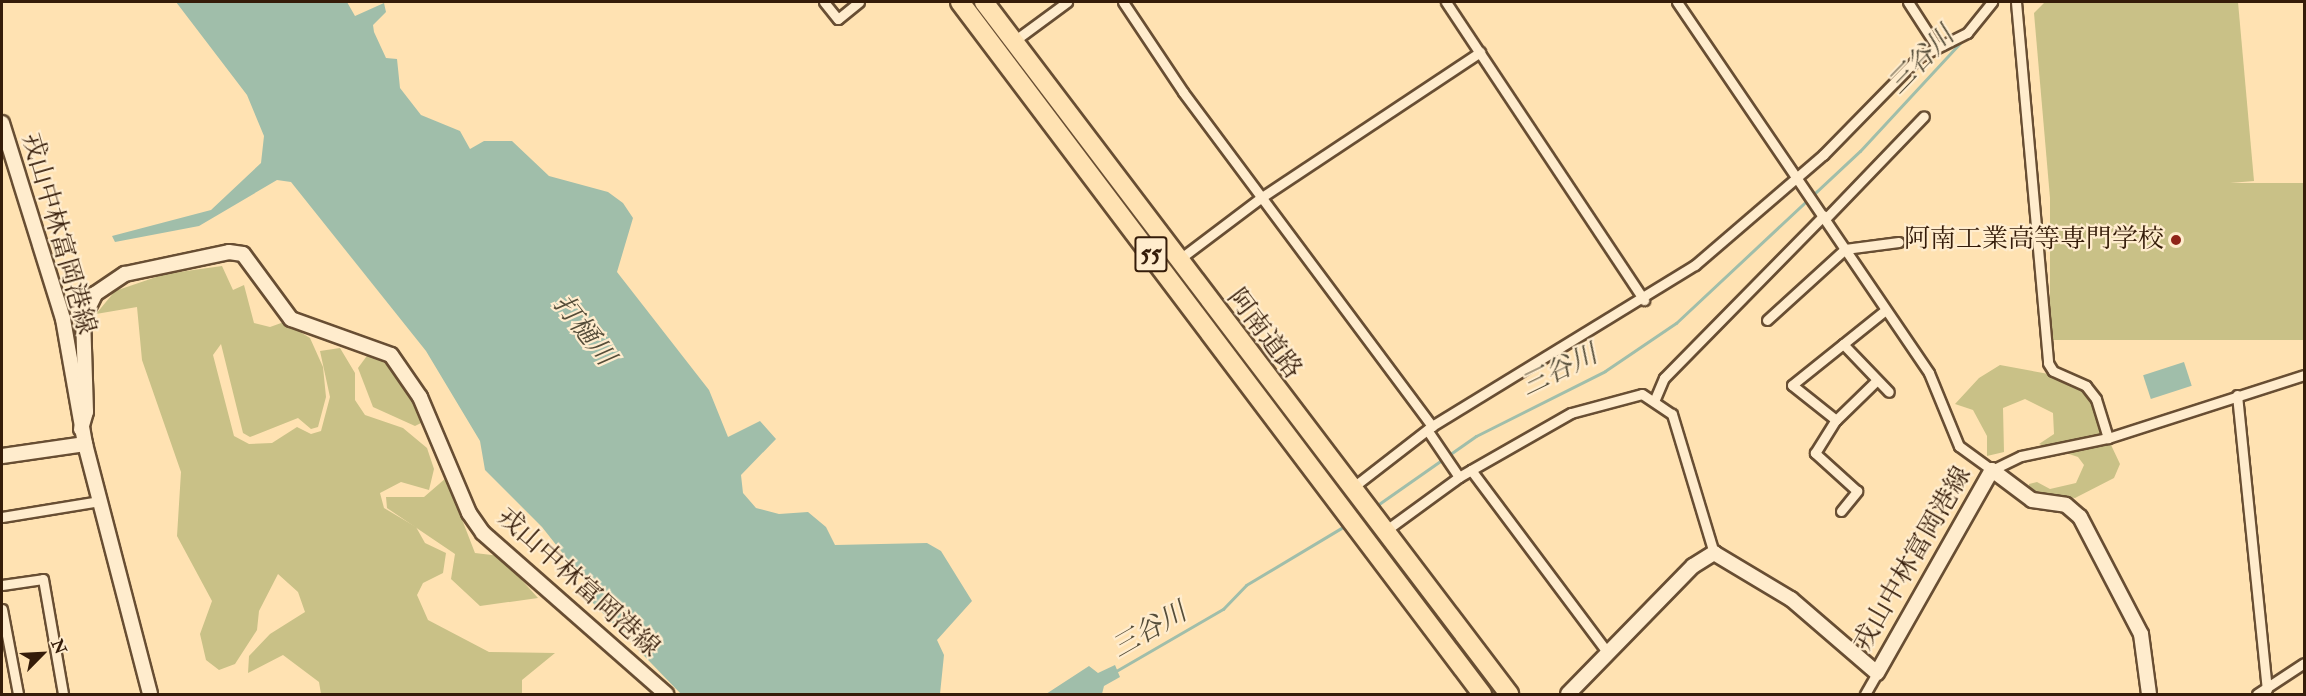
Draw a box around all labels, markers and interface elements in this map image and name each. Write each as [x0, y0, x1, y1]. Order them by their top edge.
water label: 三谷川 [1881, 20, 1961, 100]
street label: 戎山中林富岡港線 [14, 130, 102, 338]
place label: 阿南工業高等専門学校 [1904, 224, 2164, 256]
road number: 55 [1133, 233, 1169, 275]
marker: 阿南工業高等専門学校 [2169, 233, 2183, 247]
street label: 阿南道路 [1220, 283, 1308, 385]
water label: 打樋川 [546, 288, 622, 372]
water label: 三谷川 [1515, 338, 1603, 402]
street label: 戎山中林富岡港線 [1847, 461, 1979, 657]
street label: 戎山中林富岡港線 [490, 502, 666, 664]
water label: 三谷川 [1106, 596, 1192, 664]
north arrow [12, 624, 72, 684]
text: N [46, 636, 70, 657]

